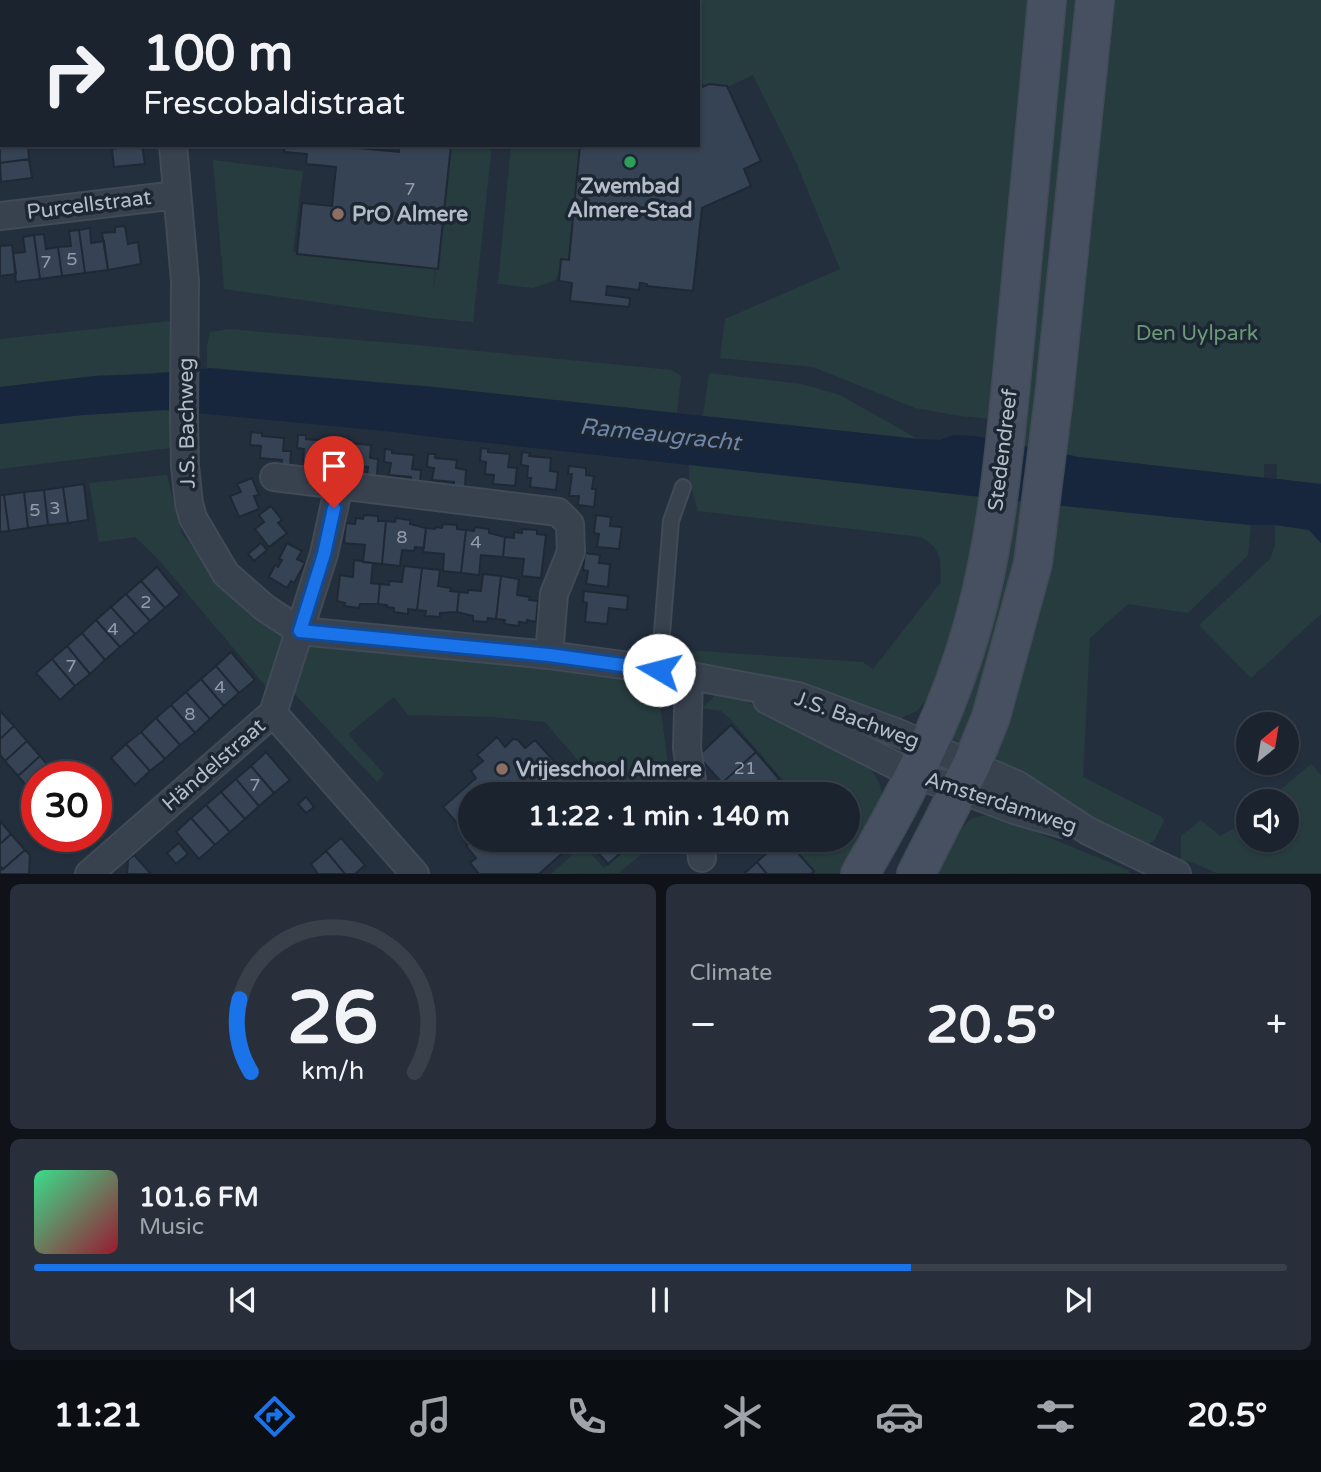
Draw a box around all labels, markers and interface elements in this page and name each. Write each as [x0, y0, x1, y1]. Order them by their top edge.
text: 100 m [143, 25, 293, 84]
icon: right [28, 28, 119, 119]
text: Frescobaldistraat [143, 85, 405, 123]
marker: Zwembad Almere-Stad [622, 154, 638, 170]
place label: Zwembad Almere-Stad [567, 174, 693, 223]
house number: 7 [404, 178, 416, 200]
street label: Purcellstraat [25, 185, 153, 225]
place label: PrO Almere [352, 202, 468, 227]
marker: PrO Almere [330, 206, 346, 222]
house number: 5 [66, 248, 78, 270]
house number: 7 [40, 251, 52, 273]
park label: Den Uylpark [1136, 321, 1258, 346]
street label: J.S. Bachweg [173, 357, 201, 489]
street label: Stedendreef [983, 387, 1023, 513]
water label: Rameaugracht [578, 413, 744, 458]
pin [304, 436, 364, 508]
icon: arrive [315, 447, 353, 485]
house number: 3 [49, 497, 61, 519]
house number: 5 [29, 499, 41, 521]
house number: 8 [396, 526, 408, 548]
house number: 4 [470, 531, 482, 553]
house number: 2 [140, 591, 152, 613]
house number: 4 [107, 618, 119, 640]
position arrow [622, 633, 696, 707]
house number: 7 [65, 655, 77, 677]
house number: 4 [214, 676, 226, 698]
street label: J.S. Bachweg [791, 686, 923, 754]
house number: 8 [184, 703, 196, 725]
north arrow [1236, 712, 1298, 775]
map controls [1236, 712, 1299, 852]
street label: Händelstraat [157, 713, 271, 817]
place label: Vrijeschool Almere [516, 757, 702, 782]
house number: 21 [734, 757, 756, 779]
speed limit sign: 30 [21, 761, 112, 852]
marker: Vrijeschool Almere [494, 761, 510, 777]
street label: Amsterdamweg [922, 767, 1080, 839]
house number: 7 [249, 774, 261, 796]
button: sound [1236, 789, 1299, 852]
text: 11:22 · 1 min · 140 m [528, 801, 790, 832]
text: Climate [690, 959, 772, 987]
text: 26 [287, 976, 378, 1064]
text: 20.5° [926, 994, 1056, 1057]
text: − [690, 1002, 717, 1048]
text: + [1266, 1002, 1287, 1048]
text: km/h [301, 1056, 364, 1086]
text: 101.6 FM [139, 1182, 259, 1213]
text: Music [139, 1213, 204, 1241]
icon: previous [224, 1281, 262, 1319]
icon: pause [641, 1281, 679, 1319]
icon: next [1059, 1281, 1097, 1319]
icon: directions [250, 1392, 299, 1441]
icon: music [406, 1392, 455, 1441]
icon: phone [562, 1392, 611, 1441]
icon: climate [718, 1392, 767, 1441]
icon: car [875, 1392, 924, 1441]
icon: filters [1031, 1392, 1080, 1441]
text: 11:21 [54, 1397, 142, 1435]
text: 20.5° [1187, 1397, 1267, 1435]

